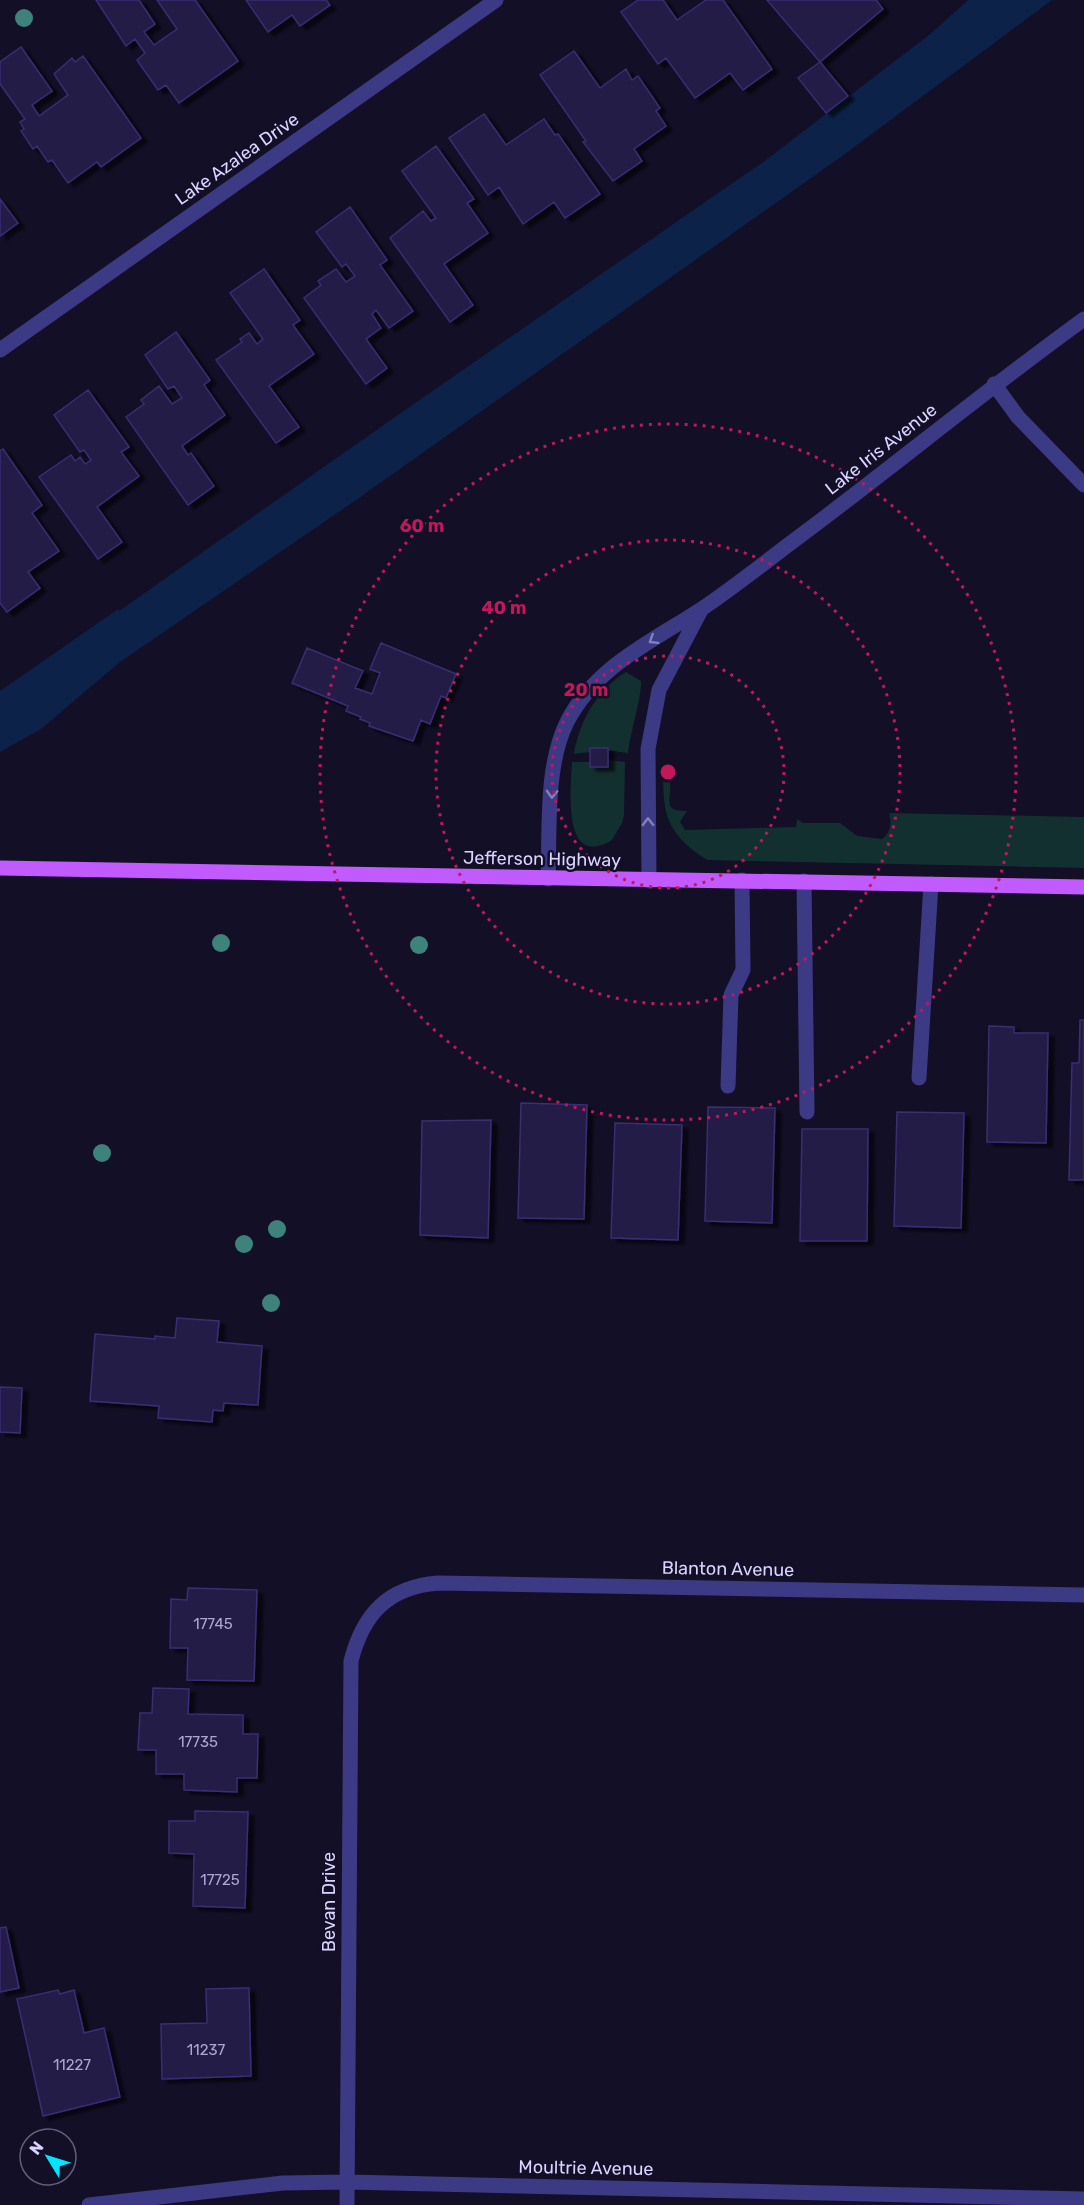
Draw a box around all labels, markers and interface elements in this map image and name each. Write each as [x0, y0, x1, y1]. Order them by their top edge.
street label: Lake Azalea Drive [171, 108, 303, 210]
street label: Lake Iris Avenue [821, 399, 941, 499]
text: 60 m [400, 515, 444, 537]
text: 40 m [482, 597, 526, 619]
one-way arrow [648, 633, 659, 644]
text: 20 m [564, 679, 608, 701]
centre of rings [658, 762, 678, 782]
one-way arrow [545, 789, 558, 798]
one-way arrow [642, 818, 654, 827]
street label: Jefferson Highway [463, 847, 621, 871]
street label: Blanton Avenue [662, 1557, 794, 1581]
house number: 17745 [193, 1615, 233, 1633]
house number: 17735 [178, 1733, 218, 1751]
street label: Bevan Drive [318, 1852, 340, 1952]
house number: 17725 [200, 1871, 240, 1889]
house number: 11237 [187, 2041, 225, 2059]
house number: 11227 [53, 2056, 91, 2074]
north arrow [18, 2127, 78, 2187]
text: N [26, 2138, 48, 2158]
street label: Moultrie Avenue [518, 2156, 654, 2180]

